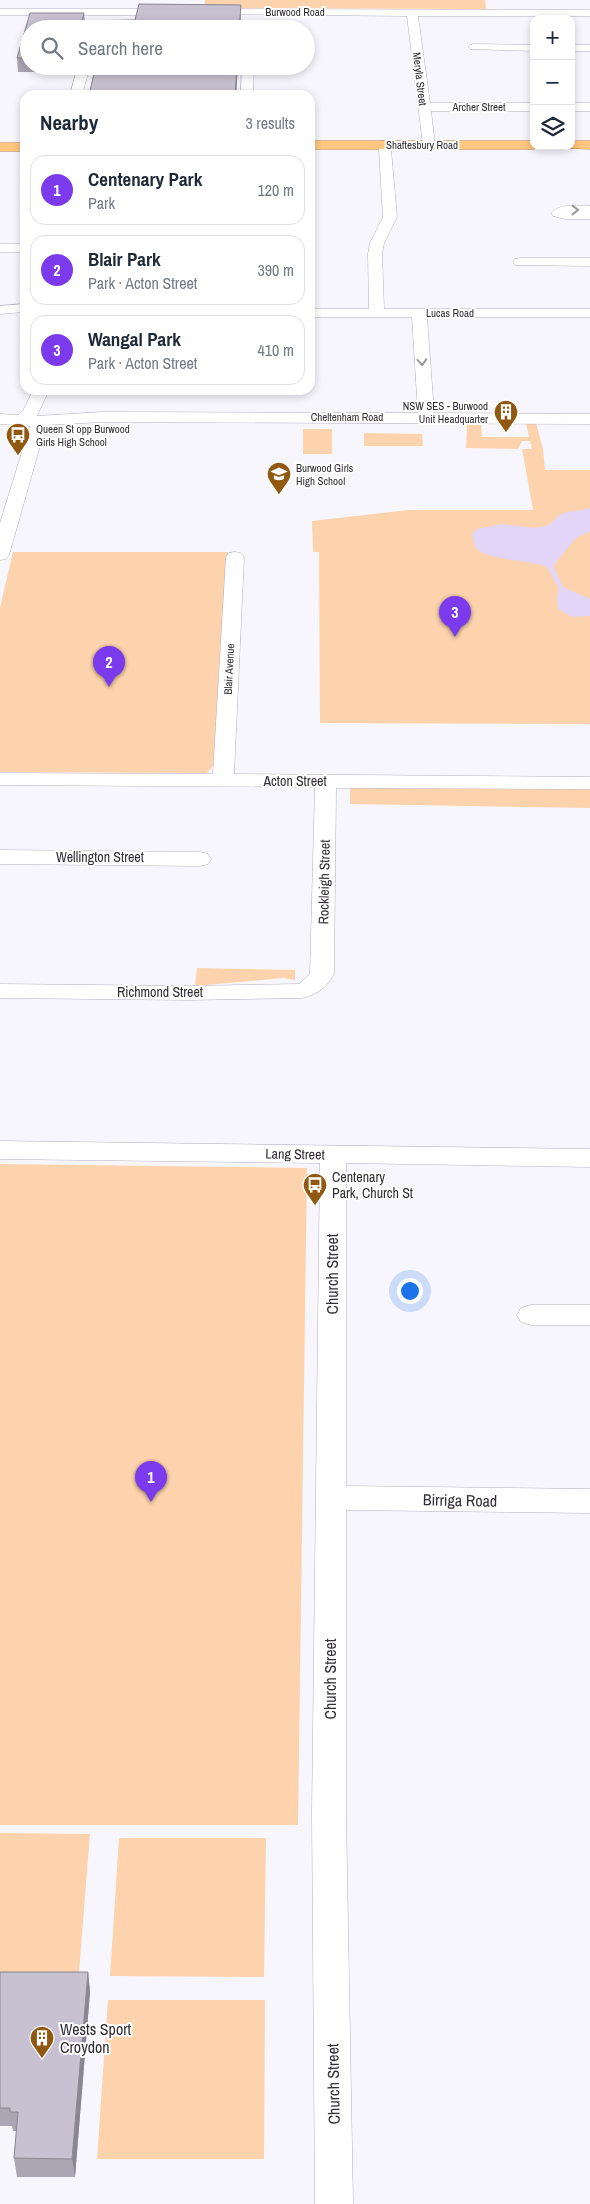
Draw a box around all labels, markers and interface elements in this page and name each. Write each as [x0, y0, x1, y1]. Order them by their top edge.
street label: Burwood Road [265, 5, 325, 19]
map controls [530, 15, 575, 150]
button: + [530, 15, 575, 60]
search box [20, 20, 315, 75]
icon: search [38, 34, 66, 62]
text: Search here [78, 35, 163, 61]
street label: Meryla Street [410, 52, 430, 107]
button: − [530, 60, 575, 105]
street label: Archer Street [451, 100, 506, 114]
button: layers [530, 105, 575, 150]
text: Nearby [40, 108, 98, 137]
text: 3 results [245, 112, 295, 134]
street label: Shaftesbury Road [386, 138, 458, 152]
text: Centenary Park [88, 166, 202, 192]
text: 1 [53, 179, 61, 201]
text: 120 m [258, 179, 294, 201]
text: Park [88, 192, 115, 214]
one-way arrow [571, 205, 579, 215]
text: Blair Park [88, 246, 161, 272]
text: 2 [53, 259, 61, 281]
text: 390 m [258, 259, 294, 281]
text: Park · Acton Street [88, 272, 197, 294]
street label: Lucas Road [426, 306, 474, 320]
text: Wangal Park [88, 326, 181, 352]
text: 3 [53, 339, 61, 361]
text: 410 m [258, 339, 294, 361]
text: Park · Acton Street [88, 352, 197, 374]
one-way arrow [417, 358, 428, 366]
place label: NSW SES - Burwood Unit Headquarter [403, 399, 488, 426]
building icon: NSW SES - Burwood Unit Headquarter [493, 399, 519, 433]
street label: Cheltenham Road [311, 410, 383, 424]
bus stop icon: Queen St opp Burwood Girls High School [5, 422, 31, 456]
place label: Queen St opp Burwood Girls High School [36, 422, 130, 449]
school or university icon: Burwood Girls High School [266, 461, 292, 495]
place label: Burwood Girls High School [296, 461, 354, 488]
pin: 3 [439, 596, 471, 637]
street label: Blair Avenue [221, 643, 237, 695]
pin: 2 [93, 646, 125, 687]
street label: Acton Street [262, 772, 327, 790]
street label: Rockleigh Street [314, 839, 334, 925]
street label: Wellington Street [56, 848, 144, 866]
street label: Richmond Street [117, 983, 203, 1001]
street label: Lang Street [265, 1144, 325, 1164]
place label: Centenary Park, Church St [332, 1168, 413, 1202]
bus stop icon: Centenary Park, Church St [302, 1172, 328, 1206]
street label: Church Street [321, 1233, 343, 1314]
your location [397, 1278, 423, 1304]
pin: 1 [135, 1461, 167, 1502]
street label: Birriga Road [423, 1488, 497, 1512]
street label: Church Street [319, 1638, 341, 1719]
place label: Wests Sport Croydon [60, 2018, 132, 2058]
building icon: Wests Sport Croydon [29, 2025, 55, 2059]
street label: Church Street [321, 2043, 345, 2125]

